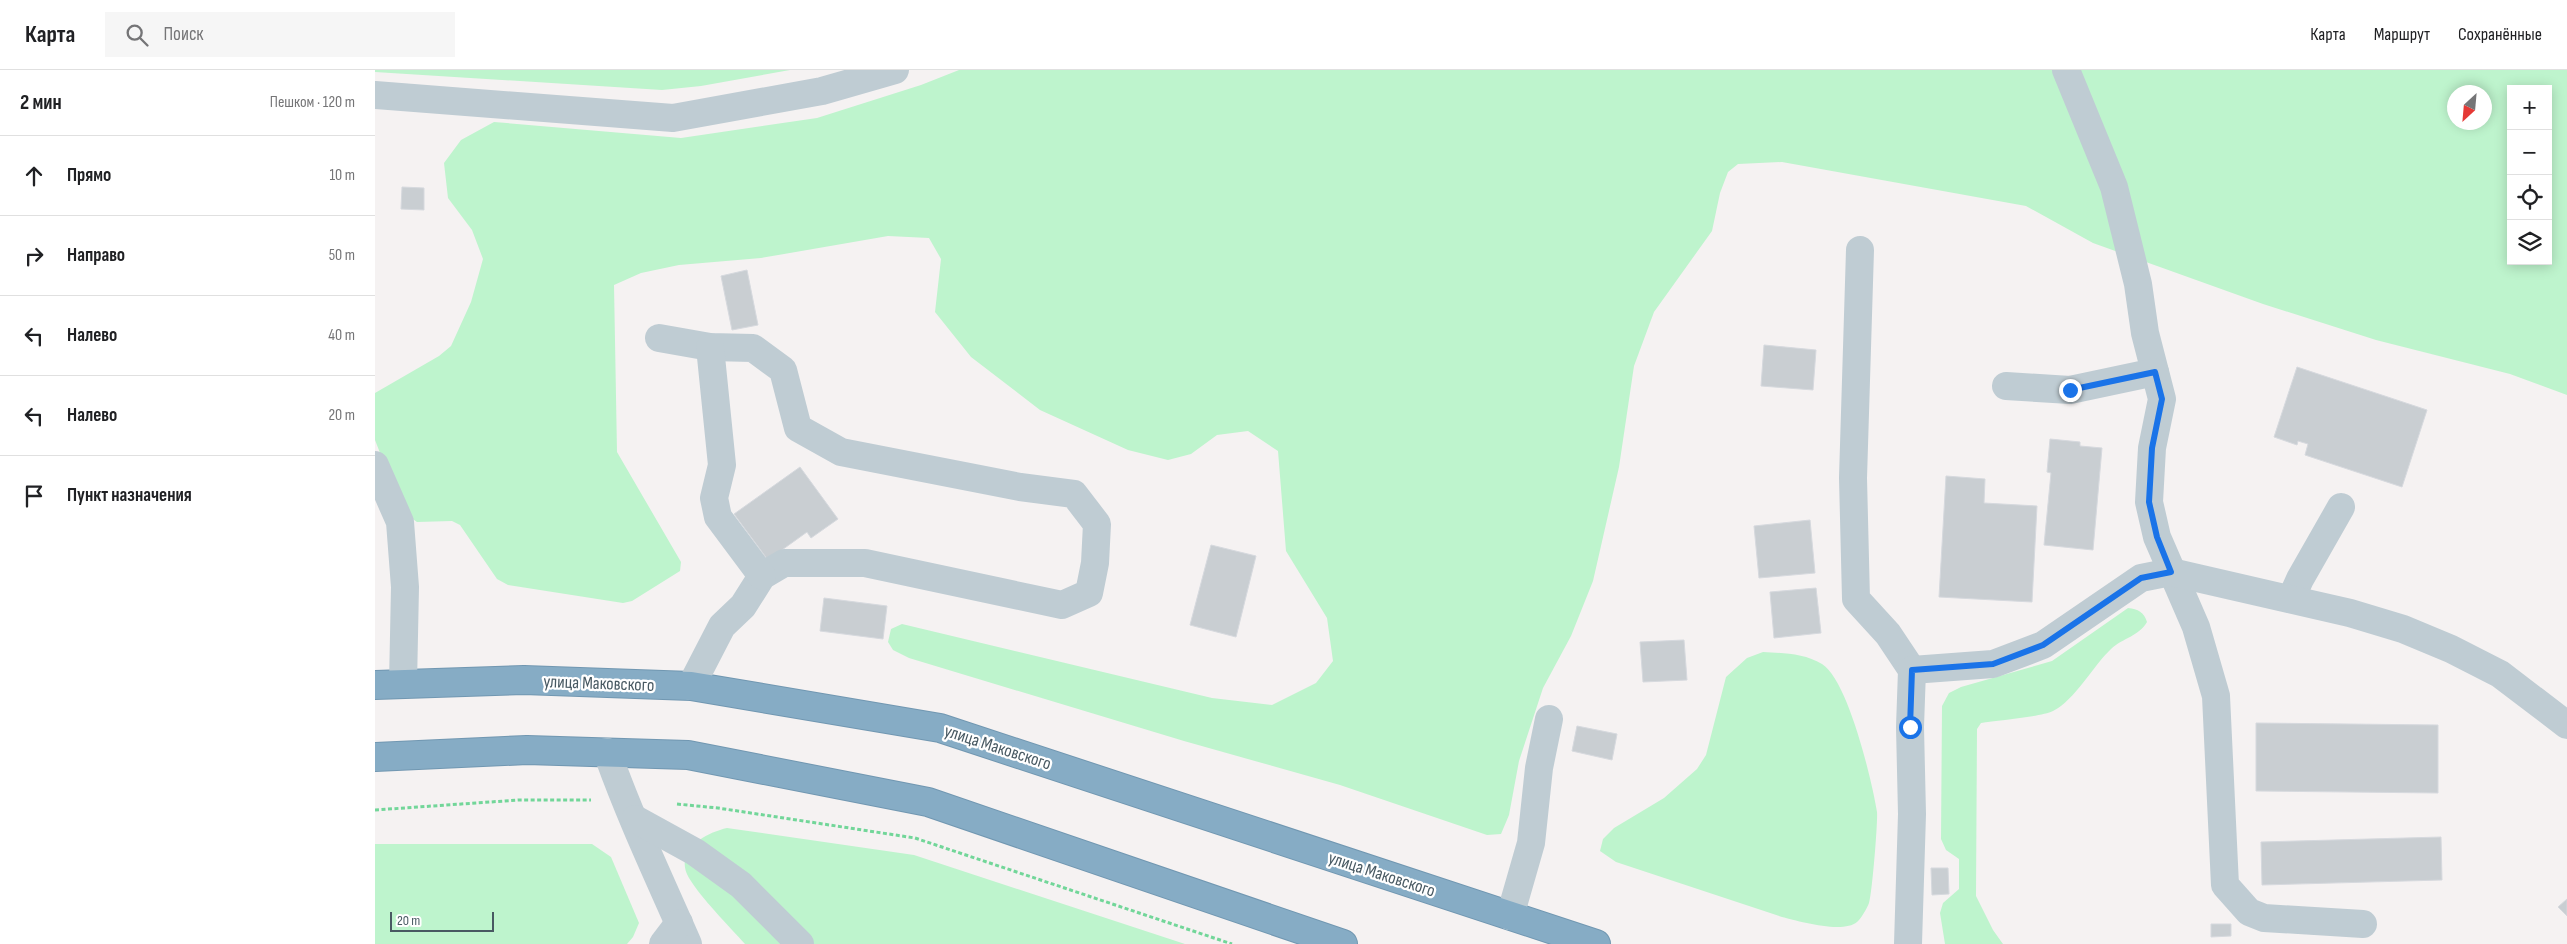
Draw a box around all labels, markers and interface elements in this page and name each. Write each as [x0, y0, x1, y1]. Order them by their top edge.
search box [105, 12, 455, 57]
text: Карта [25, 20, 75, 49]
icon: search [123, 21, 151, 49]
text: Поиск [163, 23, 204, 46]
text: Карта [2310, 24, 2346, 45]
text: Маршрут [2374, 24, 2430, 45]
text: Сохранённые [2458, 24, 2542, 45]
north arrow [2447, 85, 2492, 130]
map controls [2507, 85, 2552, 265]
button: + [2507, 85, 2552, 130]
text: 2 мин [20, 90, 62, 115]
text: Пешком · 120 m [270, 93, 355, 112]
button: − [2507, 130, 2552, 175]
icon: ahead [20, 162, 48, 190]
text: Прямо [67, 164, 111, 187]
text: 10 m [329, 166, 355, 185]
button: locate [2507, 175, 2552, 220]
button: layers [2507, 220, 2552, 265]
icon: right [20, 242, 48, 270]
text: Направо [67, 244, 125, 267]
text: 50 m [329, 246, 355, 265]
icon: left [20, 322, 48, 350]
text: Налево [67, 324, 117, 347]
text: 40 m [328, 326, 355, 345]
route end [2059, 379, 2082, 402]
icon: left [20, 402, 48, 430]
text: Налево [67, 404, 117, 427]
text: 20 m [328, 406, 355, 425]
icon: arrive [20, 482, 48, 510]
text: Пункт назначения [67, 484, 192, 507]
street label: улица Маковского [543, 671, 655, 696]
route start [1899, 716, 1922, 739]
street label: улица Маковского [942, 720, 1054, 775]
street label: улица Маковского [1326, 847, 1438, 902]
scale bar [390, 909, 494, 932]
text: 20 m [397, 912, 420, 929]

